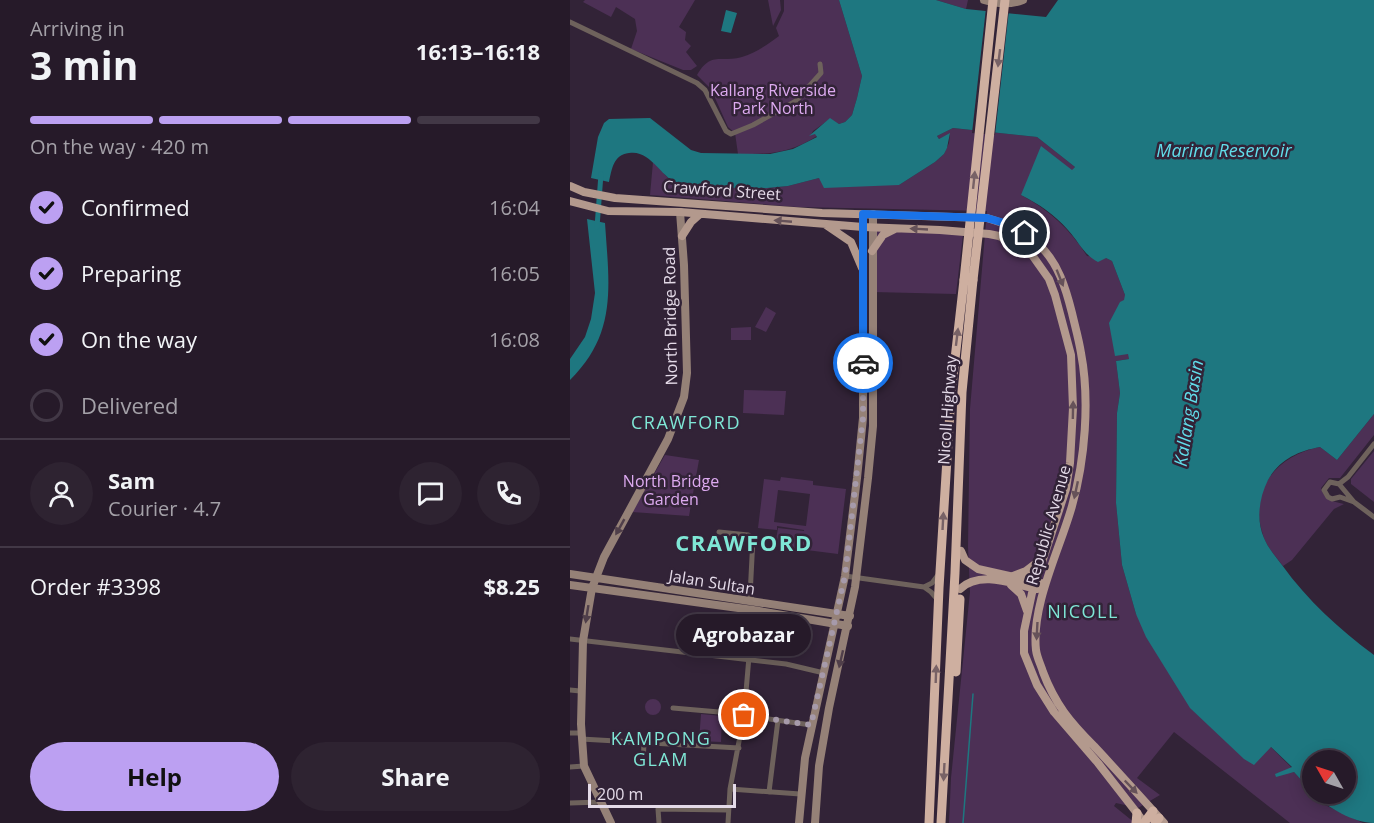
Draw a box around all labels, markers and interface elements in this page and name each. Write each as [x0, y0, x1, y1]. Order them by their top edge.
text: Arriving in [30, 15, 125, 42]
text: 16:13–16:18 [416, 36, 540, 66]
text: 3 min [30, 38, 138, 91]
one-way arrow [994, 49, 1004, 68]
park label: Kallang Riverside Park North [710, 79, 836, 119]
text: On the way · 420 m [30, 133, 209, 160]
water label: Marina Reservoir [1156, 138, 1293, 162]
one-way arrow [969, 170, 979, 189]
street label: Crawford Street [662, 175, 782, 205]
icon: check [30, 191, 63, 224]
text: Confirmed [81, 192, 190, 222]
text: 16:04 [489, 194, 540, 221]
pin [999, 207, 1050, 258]
one-way arrow [773, 216, 792, 225]
icon: home [1008, 216, 1041, 249]
one-way arrow [909, 224, 928, 233]
street label: North Bridge Road [658, 247, 682, 385]
icon: check [30, 257, 63, 290]
text: Preparing [81, 258, 181, 288]
text: 16:05 [489, 260, 540, 287]
one-way arrow [1056, 269, 1065, 287]
icon: check [30, 323, 63, 356]
text: On the way [81, 324, 197, 354]
text: 16:08 [489, 326, 540, 353]
one-way arrow [953, 327, 962, 346]
courier [833, 333, 893, 393]
icon: car [847, 347, 880, 380]
street label: Nicoll Highway [932, 354, 962, 465]
water label: Kallang Basin [1168, 358, 1208, 468]
text: Delivered [81, 390, 179, 420]
one-way arrow [1068, 401, 1078, 420]
district label: CRAWFORD [631, 410, 741, 434]
button: person [30, 462, 93, 525]
button: chat [399, 462, 462, 525]
button: phone [477, 462, 540, 525]
street label: Republic Avenue [1020, 462, 1076, 588]
text: Sam [108, 465, 155, 495]
park label: North Bridge Garden [623, 470, 719, 510]
one-way arrow [1070, 481, 1080, 499]
text: Courier · 4.7 [108, 495, 221, 522]
one-way arrow [938, 512, 948, 531]
one-way arrow [615, 519, 625, 536]
district label: CRAWFORD [675, 527, 813, 557]
street label: Jalan Sultan [665, 564, 757, 600]
text: Order #3398 [30, 571, 161, 601]
text: $8.25 [483, 571, 540, 601]
district label: NICOLL [1047, 599, 1119, 623]
one-way arrow [582, 605, 591, 624]
callout: Agrobazar [676, 613, 812, 655]
text: Agrobazar [692, 621, 795, 648]
one-way arrow [1033, 621, 1042, 640]
one-way arrow [836, 650, 845, 669]
one-way arrow [931, 665, 941, 684]
pin [718, 689, 769, 740]
icon: bag [727, 698, 760, 731]
district label: KAMPONG GLAM [611, 726, 711, 771]
button: Help [30, 742, 279, 811]
button: Share [291, 742, 540, 811]
north arrow [1302, 750, 1356, 804]
map controls [1302, 750, 1356, 804]
one-way arrow [940, 763, 949, 782]
one-way arrow [1123, 780, 1137, 794]
scale bar [588, 781, 736, 808]
text: 200 m [597, 783, 643, 805]

